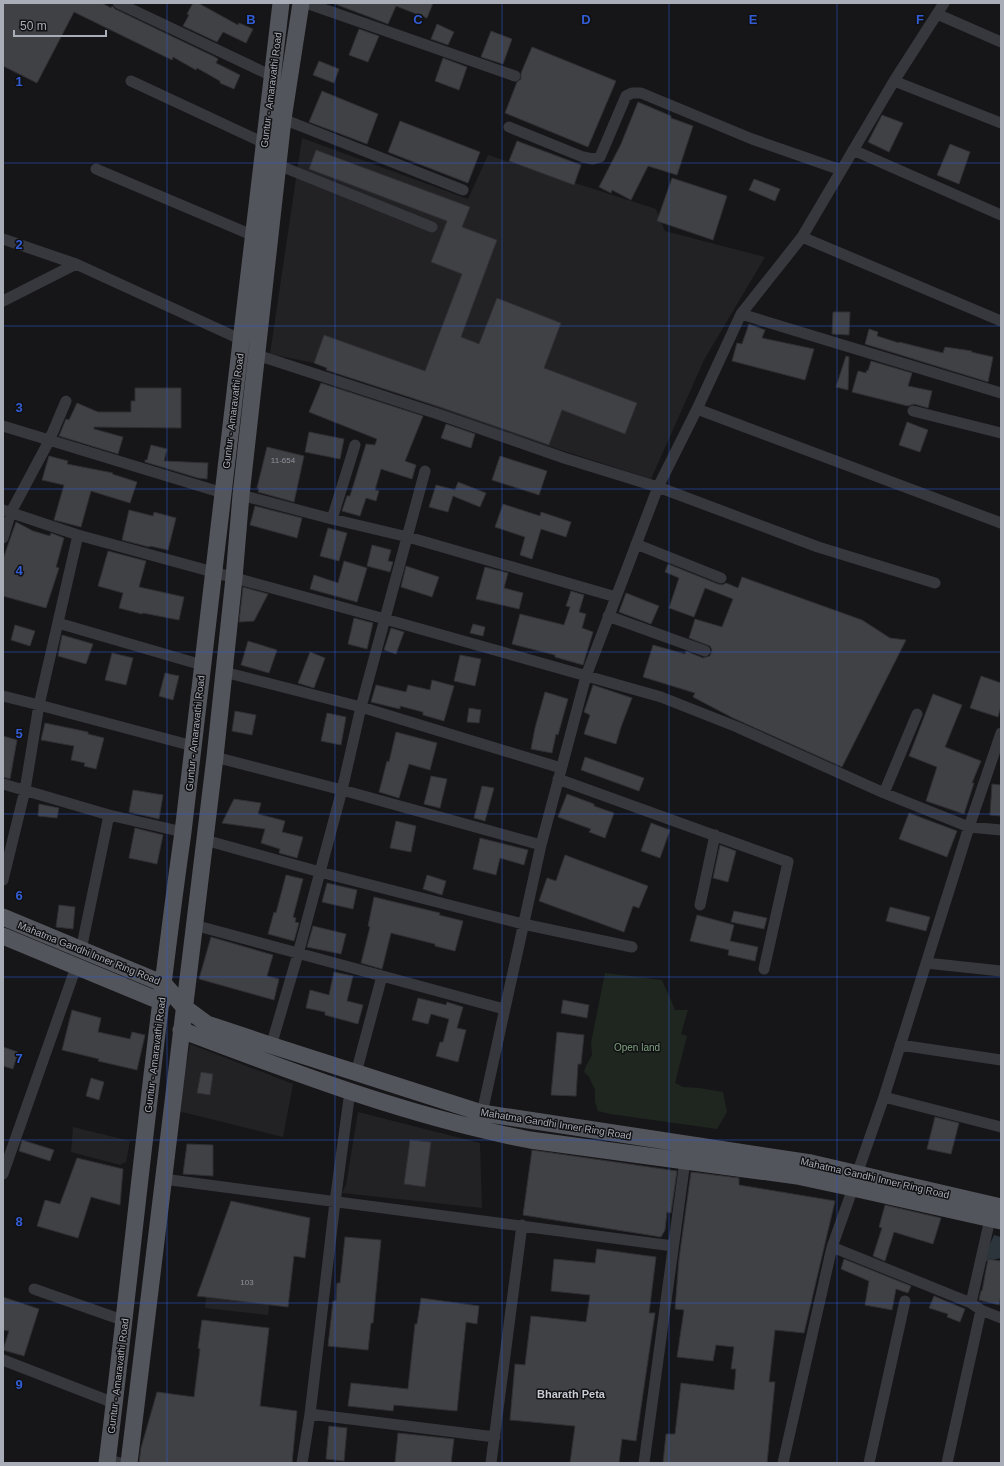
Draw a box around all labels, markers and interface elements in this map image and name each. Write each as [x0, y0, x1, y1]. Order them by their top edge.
scale bar [14, 12, 106, 38]
text: B [246, 12, 256, 27]
text: C [413, 12, 423, 27]
text: D [581, 12, 591, 27]
text: E [749, 12, 758, 27]
text: F [916, 12, 924, 27]
text: 50 m [20, 19, 47, 33]
street label: Guntur - Amaravathi Road [258, 32, 284, 148]
text: 1 [15, 74, 23, 89]
text: 2 [15, 237, 23, 252]
street label: Guntur - Amaravathi Road [220, 353, 246, 469]
text: 3 [15, 400, 23, 415]
house number: 11-654 [271, 456, 296, 465]
text: 4 [15, 563, 23, 578]
street label: Guntur - Amaravathi Road [183, 675, 207, 791]
text: 5 [15, 726, 23, 741]
text: 6 [15, 888, 23, 903]
street label: Mahatma Gandhi Inner Ring Road [16, 919, 162, 987]
street label: Guntur - Amaravathi Road [142, 997, 168, 1113]
park label: Open land [614, 1042, 660, 1053]
text: 7 [15, 1051, 23, 1066]
street label: Mahatma Gandhi Inner Ring Road [480, 1107, 632, 1141]
street label: Mahatma Gandhi Inner Ring Road [800, 1156, 950, 1200]
text: 8 [15, 1214, 23, 1229]
house number: 103 [240, 1278, 254, 1287]
street label: Guntur - Amaravathi Road [105, 1318, 131, 1434]
text: 9 [15, 1377, 23, 1392]
district label: Bharath Peta [537, 1388, 606, 1400]

